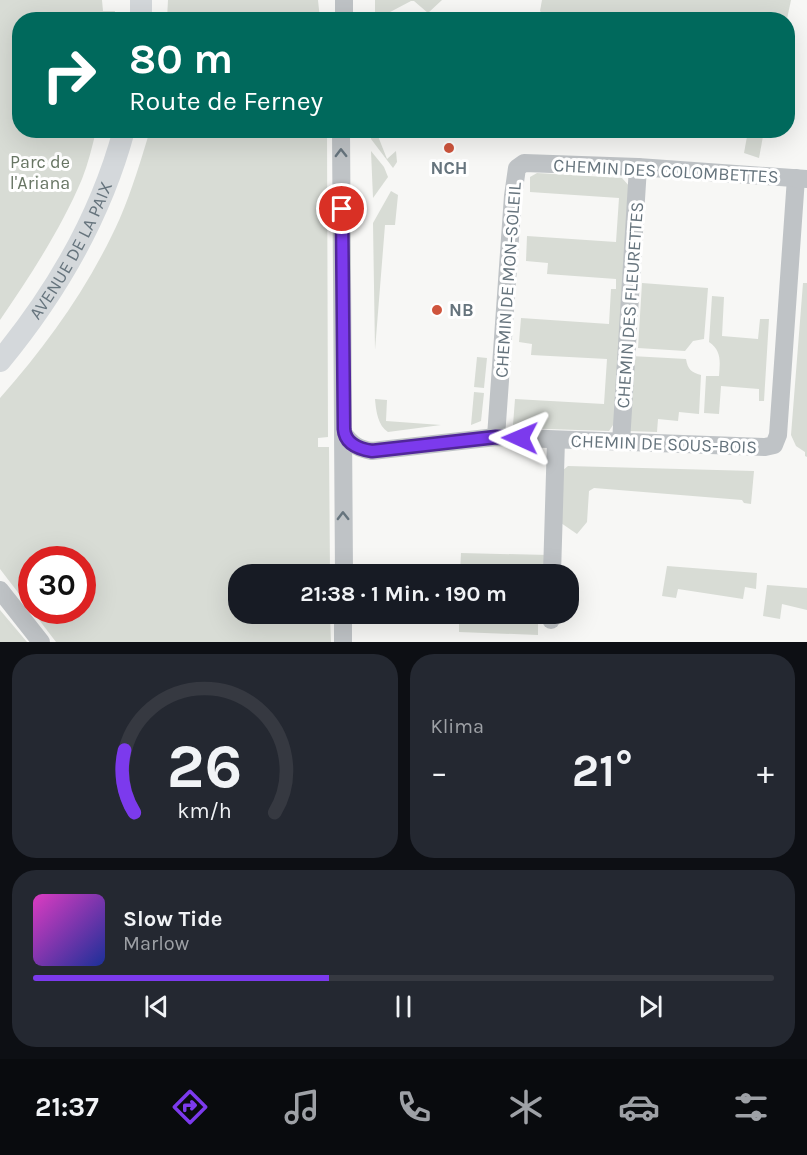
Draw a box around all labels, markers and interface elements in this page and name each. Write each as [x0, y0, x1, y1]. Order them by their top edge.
text: 80 m [129, 34, 233, 84]
icon: right [30, 36, 108, 114]
text: Route de Ferney [129, 85, 323, 117]
marker: NCH [442, 141, 456, 155]
one-way arrow [335, 149, 348, 158]
park label: Parc de l'Ariana [10, 151, 70, 194]
street label: CHEMIN DES COLOMBETTES [553, 154, 779, 188]
place label: NCH [430, 157, 468, 179]
street label: AVENUE DE LA PAIX [24, 178, 117, 324]
street label: CHEMIN DE MON-SOLEIL [490, 181, 526, 379]
pin [316, 183, 367, 234]
icon: arrive [325, 192, 358, 225]
street label: CHEMIN DES FLEURETTES [612, 201, 648, 409]
place label: NB [449, 299, 474, 321]
marker: NB [430, 303, 444, 317]
position arrow [488, 406, 552, 470]
street label: CHEMIN DE SOUS-BOIS [570, 430, 758, 458]
one-way arrow [337, 512, 350, 521]
speed limit sign: 30 [18, 546, 96, 624]
text: 21:38 · 1 Min. · 190 m [300, 581, 507, 607]
text: Klima [431, 715, 484, 738]
text: 26 [167, 730, 243, 803]
text: 21° [572, 745, 633, 797]
text: − [431, 753, 448, 791]
text: + [757, 753, 774, 791]
text: km/h [178, 798, 232, 823]
text: Slow Tide [123, 906, 223, 932]
text: Marlow [123, 932, 189, 955]
icon: previous [140, 990, 173, 1023]
icon: pause [387, 990, 420, 1023]
icon: next [634, 990, 667, 1023]
icon: directions [169, 1086, 211, 1128]
icon: music [281, 1086, 323, 1128]
icon: phone [393, 1086, 435, 1128]
icon: climate [505, 1086, 547, 1128]
icon: car [618, 1086, 660, 1128]
icon: filters [730, 1086, 772, 1128]
text: 21:37 [35, 1091, 99, 1123]

